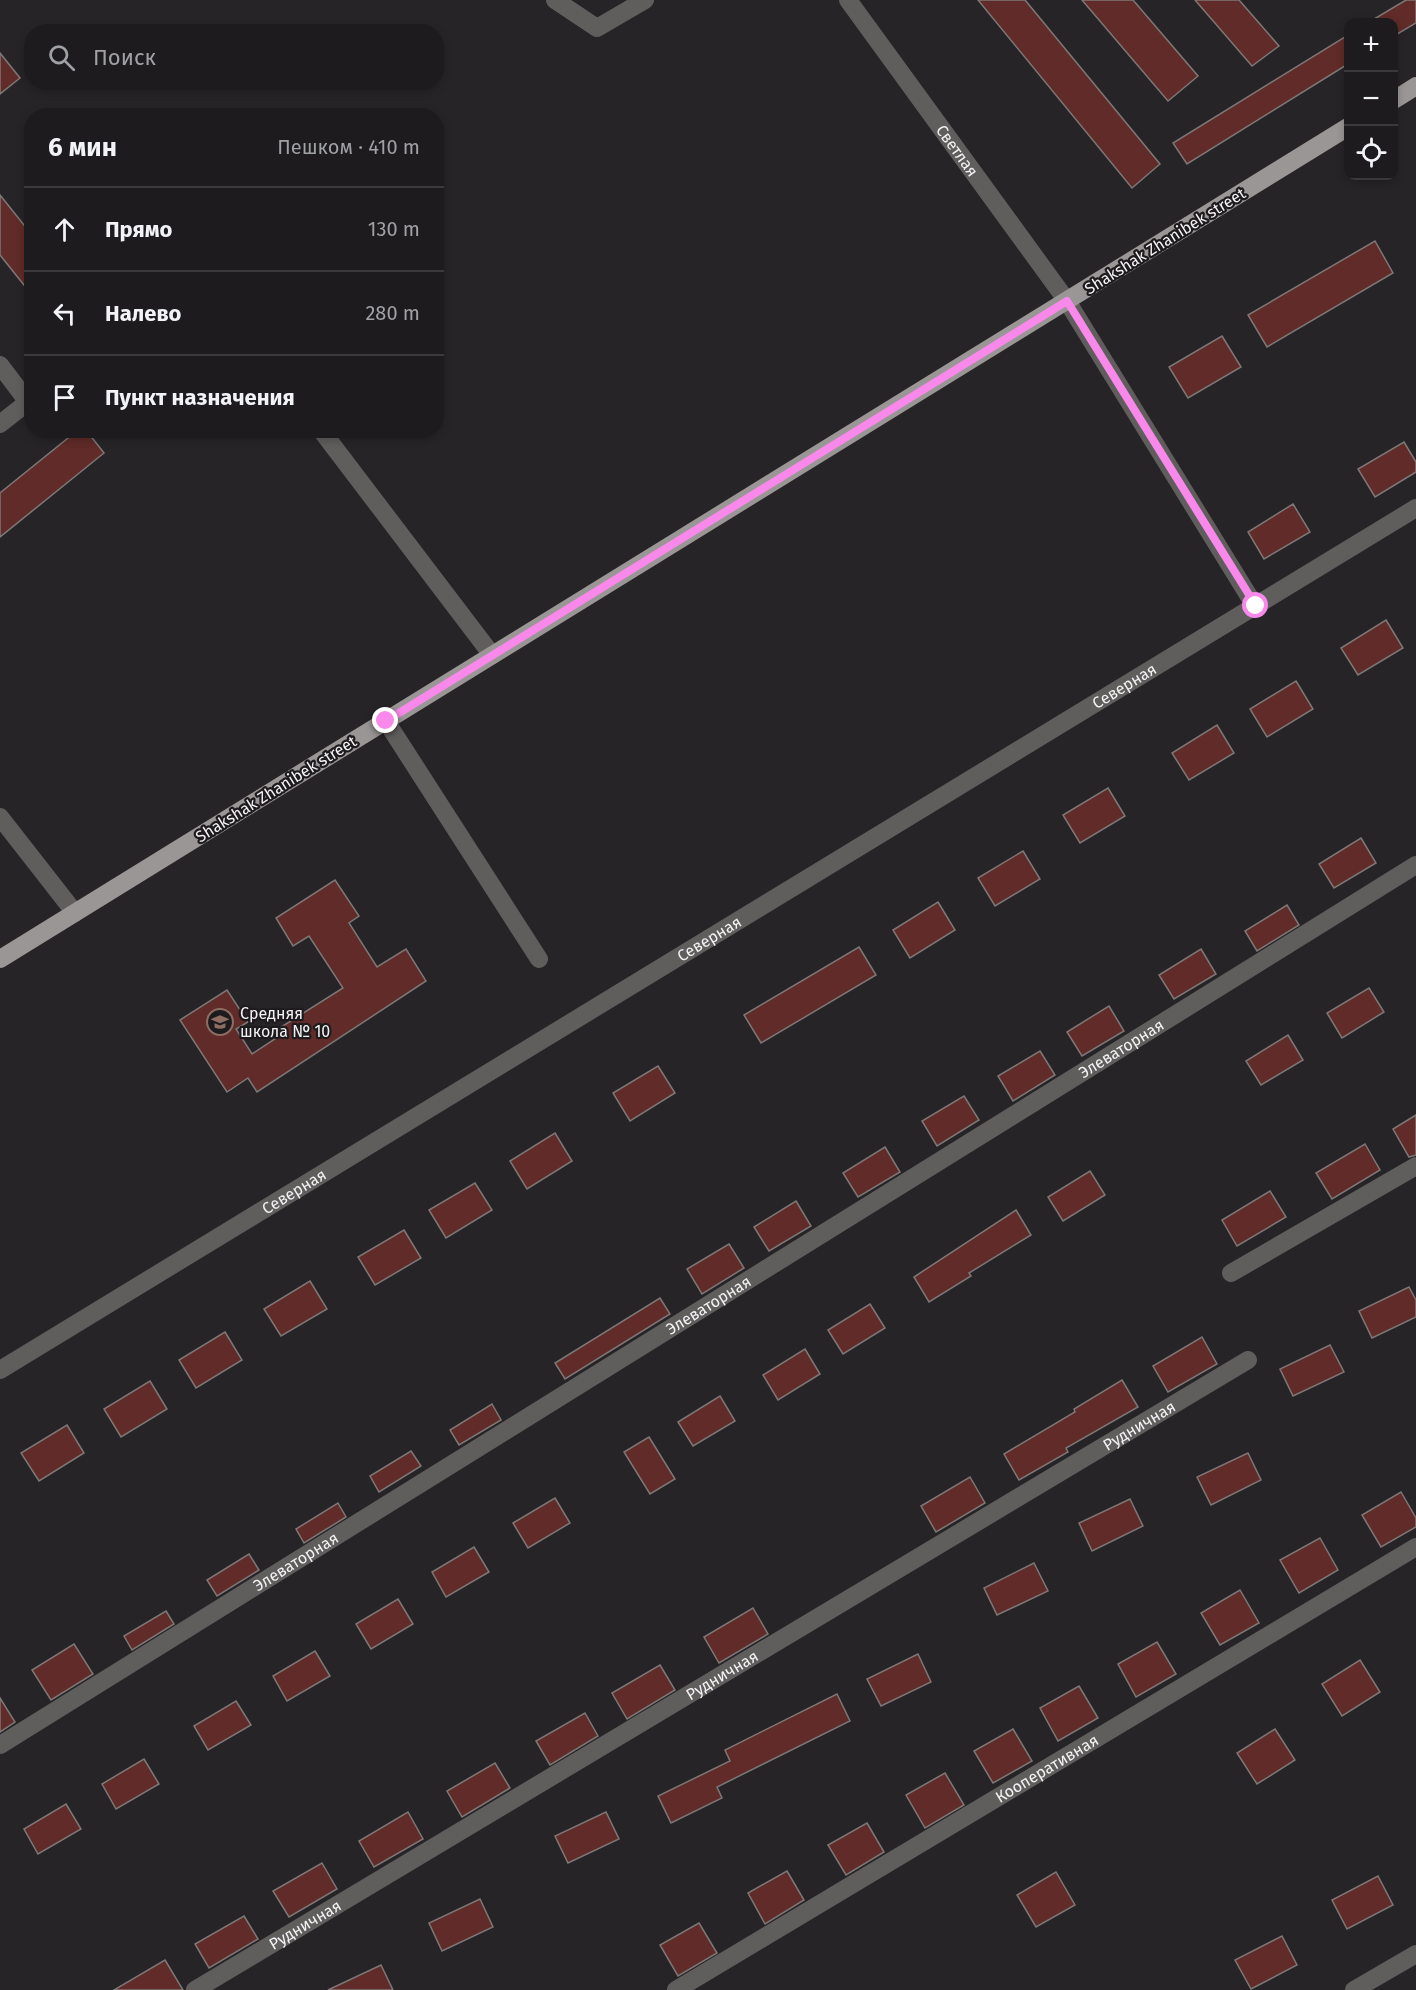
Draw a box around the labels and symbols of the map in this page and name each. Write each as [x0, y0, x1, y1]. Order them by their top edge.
street label: Светлая [932, 121, 983, 180]
street label: Shakshak Zhanibek street [1081, 184, 1249, 298]
route start [1242, 592, 1268, 618]
street label: Северная [1089, 659, 1160, 712]
route end [372, 707, 398, 733]
street label: Shakshak Zhanibek street [192, 732, 360, 846]
street label: Северная [673, 912, 745, 965]
place label: Средняя школа № 10 [240, 1004, 330, 1041]
school or university icon: Средняя школа № 10 [205, 1007, 235, 1037]
street label: Элеваторная [1075, 1015, 1167, 1082]
street label: Северная [258, 1164, 329, 1218]
street label: Элеваторная [662, 1271, 754, 1338]
street label: Рудничная [1099, 1396, 1179, 1454]
street label: Элеваторная [250, 1528, 342, 1595]
street label: Рудничная [682, 1646, 761, 1704]
street label: Кооперативная [992, 1730, 1102, 1806]
street label: Рудничная [265, 1895, 344, 1953]

